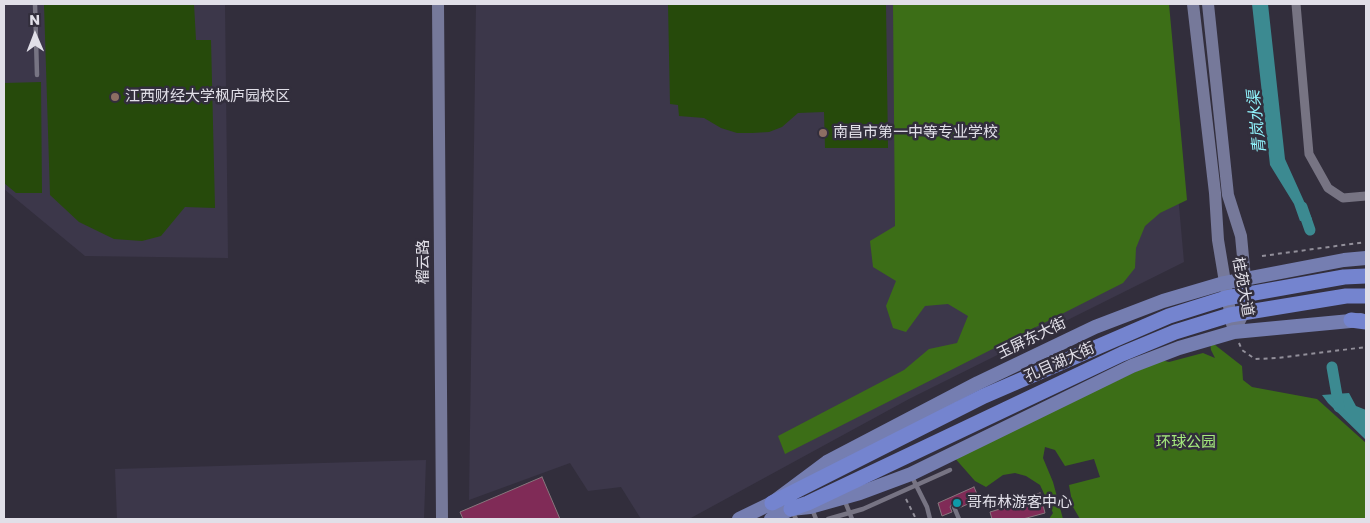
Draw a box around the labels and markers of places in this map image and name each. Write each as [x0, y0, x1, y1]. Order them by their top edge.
place label: 江西财经大学枫庐园校区 [125, 88, 290, 106]
marker: 江西财经大学枫庐园校区 [109, 91, 121, 103]
place label: 南昌市第一中等专业学校 [833, 124, 998, 142]
marker: 南昌市第一中等专业学校 [817, 127, 829, 139]
place label: 哥布林游客中心 [967, 494, 1072, 512]
marker: 哥布林游客中心 [951, 497, 963, 509]

